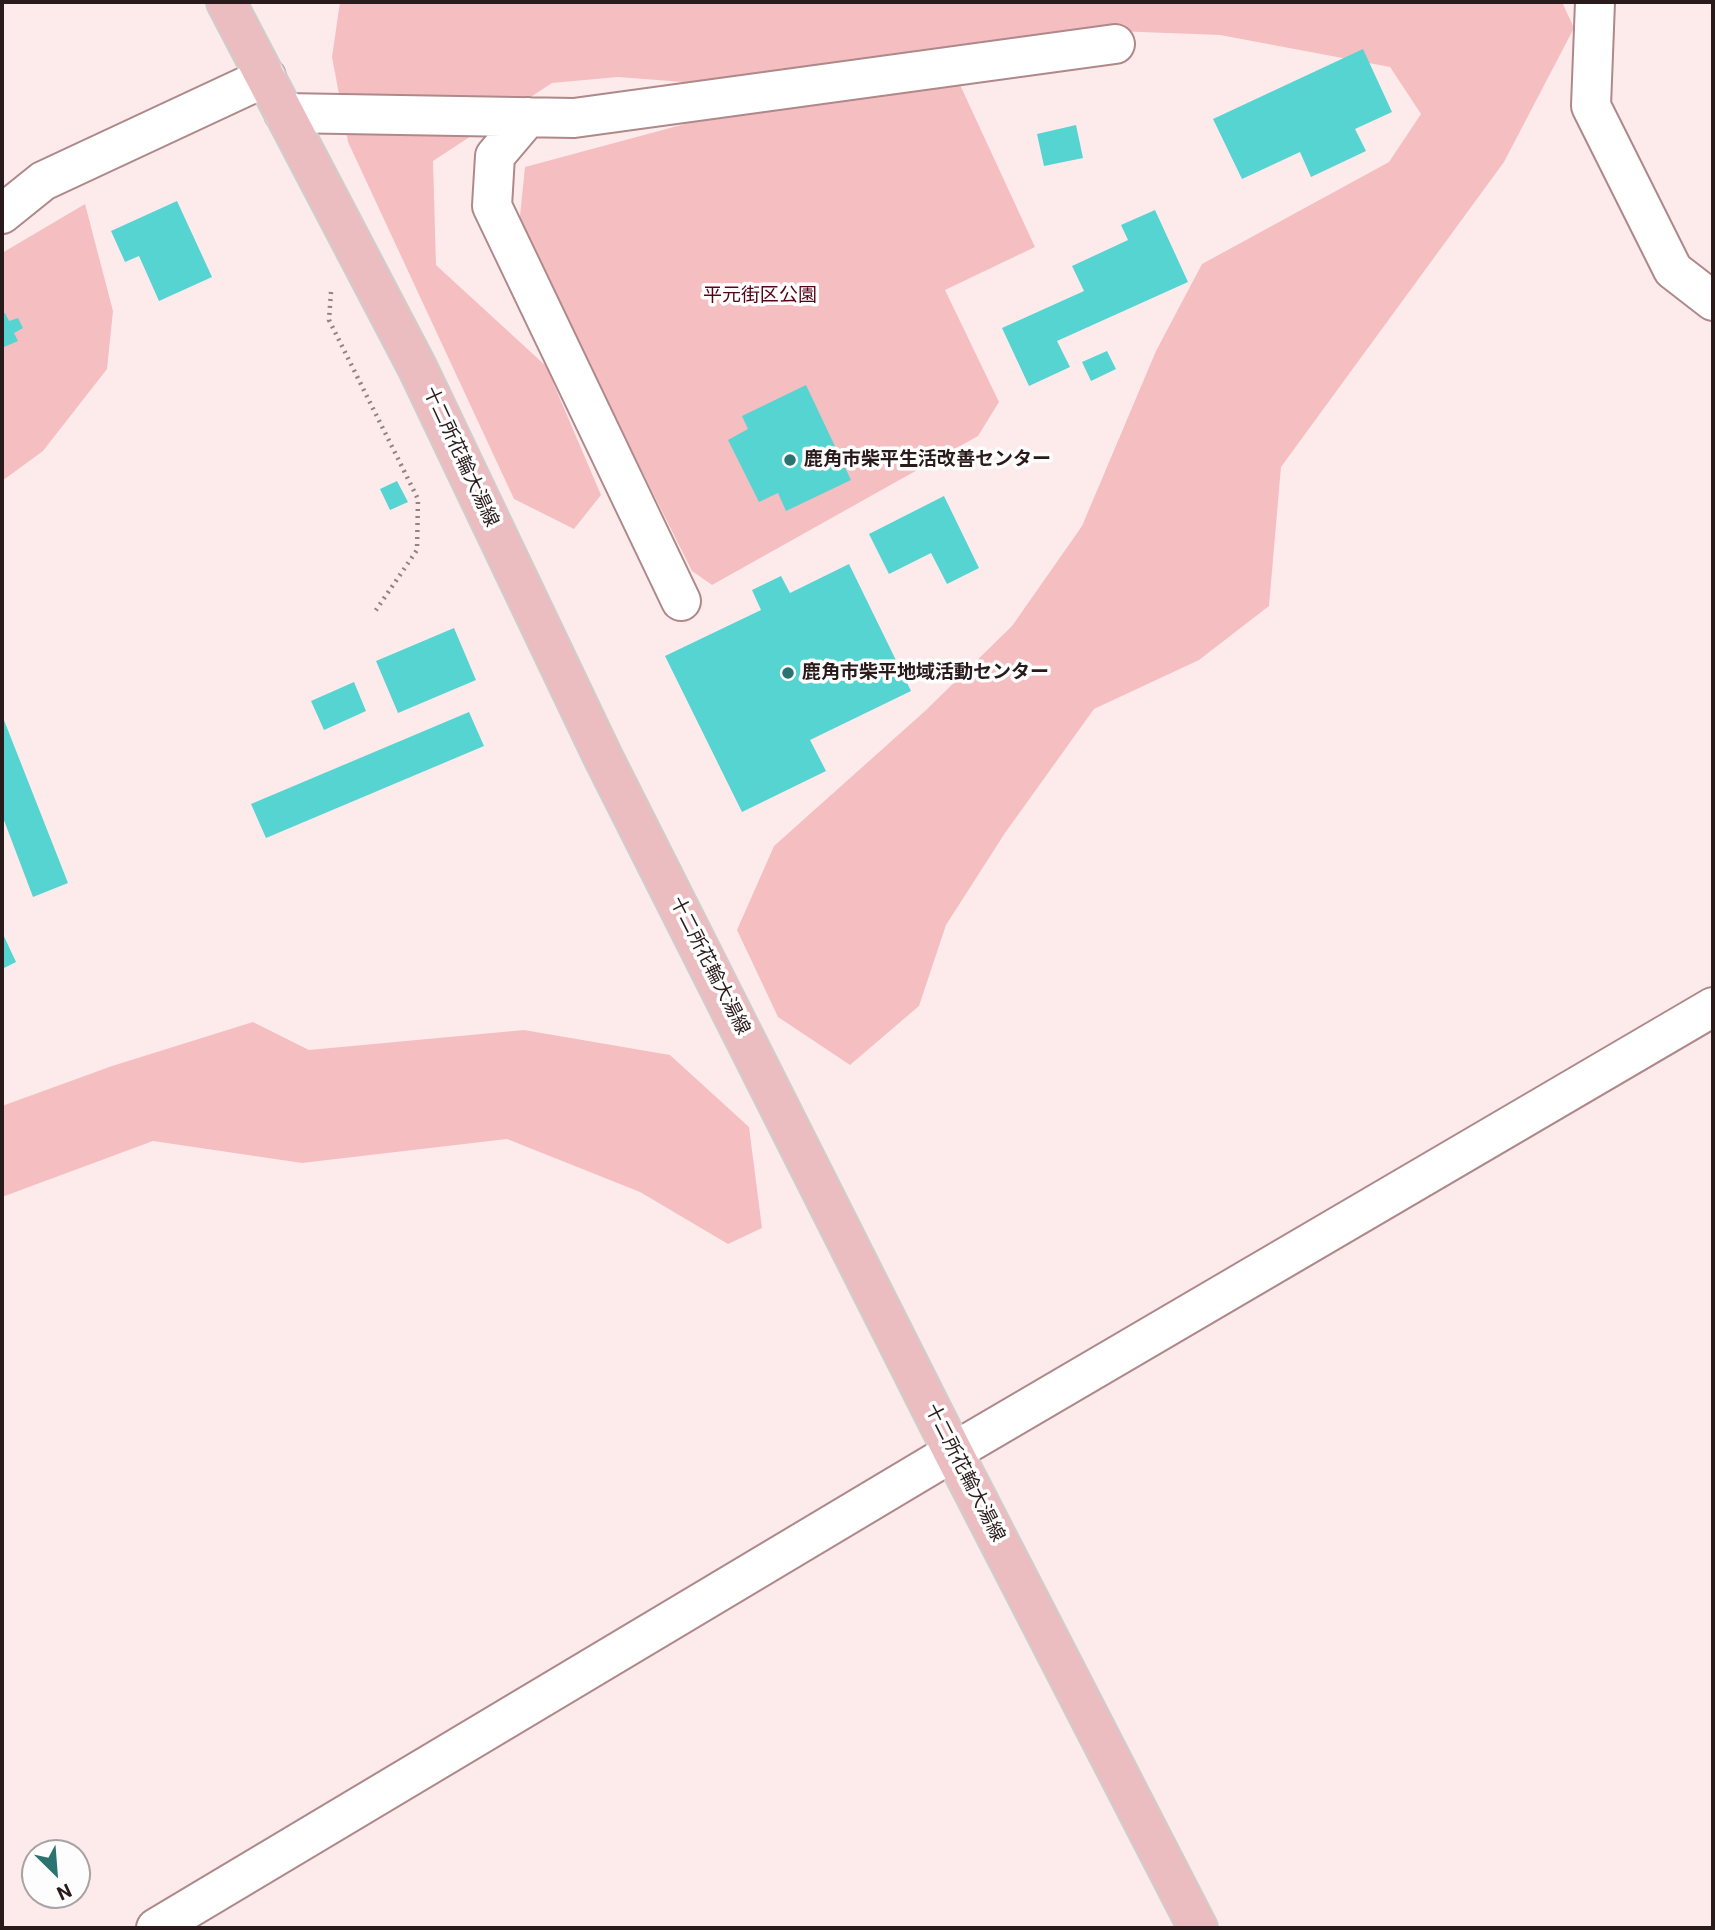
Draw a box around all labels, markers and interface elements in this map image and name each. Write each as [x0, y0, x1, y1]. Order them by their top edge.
park label: 平元街区公園 [703, 285, 817, 307]
street label: 十二所花輪大湯線 [418, 383, 502, 531]
place label: 鹿角市柴平生活改善センター [804, 449, 1051, 471]
marker: 鹿角市柴平生活改善センター [782, 452, 798, 468]
place label: 鹿角市柴平地域活動センター [802, 662, 1049, 684]
marker: 鹿角市柴平地域活動センター [780, 665, 796, 681]
street label: 十二所花輪大湯線 [664, 893, 754, 1039]
street label: 十二所花輪大湯線 [919, 1400, 1009, 1546]
north arrow [21, 1839, 91, 1909]
text: N [53, 1878, 75, 1905]

